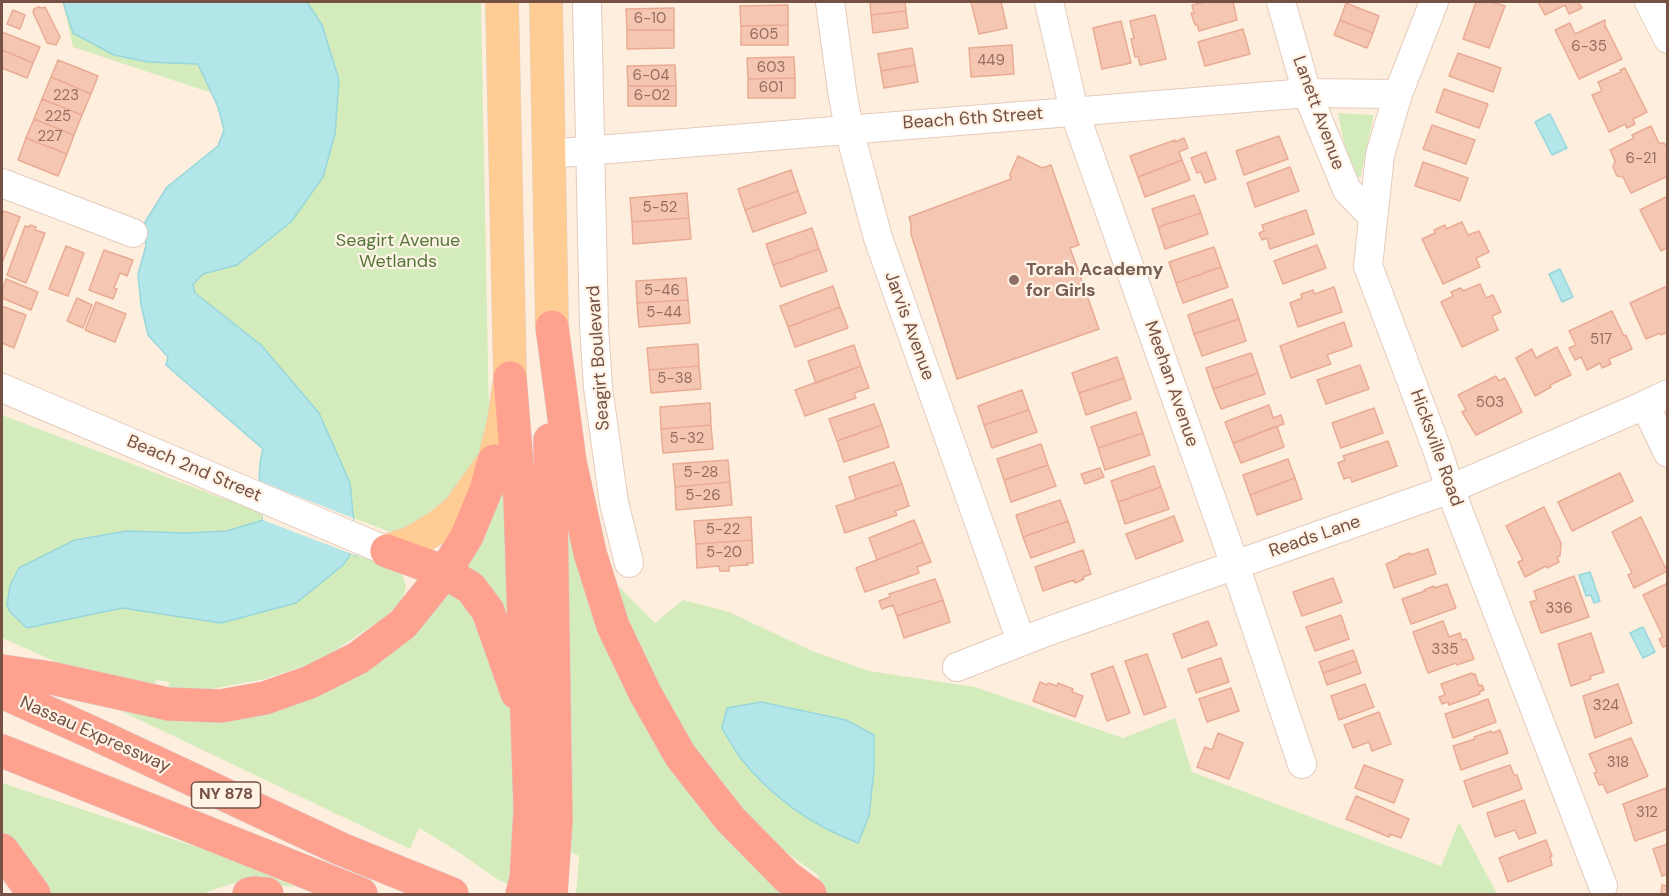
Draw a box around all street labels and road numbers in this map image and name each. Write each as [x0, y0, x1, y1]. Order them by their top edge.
street label: Lanett Avenue [1287, 53, 1349, 173]
street label: Beach 6th Street [902, 103, 1044, 135]
street label: Jarvis Avenue [879, 269, 939, 383]
street label: Seagirt Boulevard [583, 285, 615, 431]
street label: Meehan Avenue [1139, 318, 1203, 450]
street label: Hicksville Road [1405, 387, 1467, 509]
street label: Beach 2nd Street [123, 431, 265, 507]
street label: Reads Lane [1267, 511, 1363, 563]
street label: Nassau Expressway [16, 692, 174, 778]
road number: NY 878 [192, 782, 260, 808]

